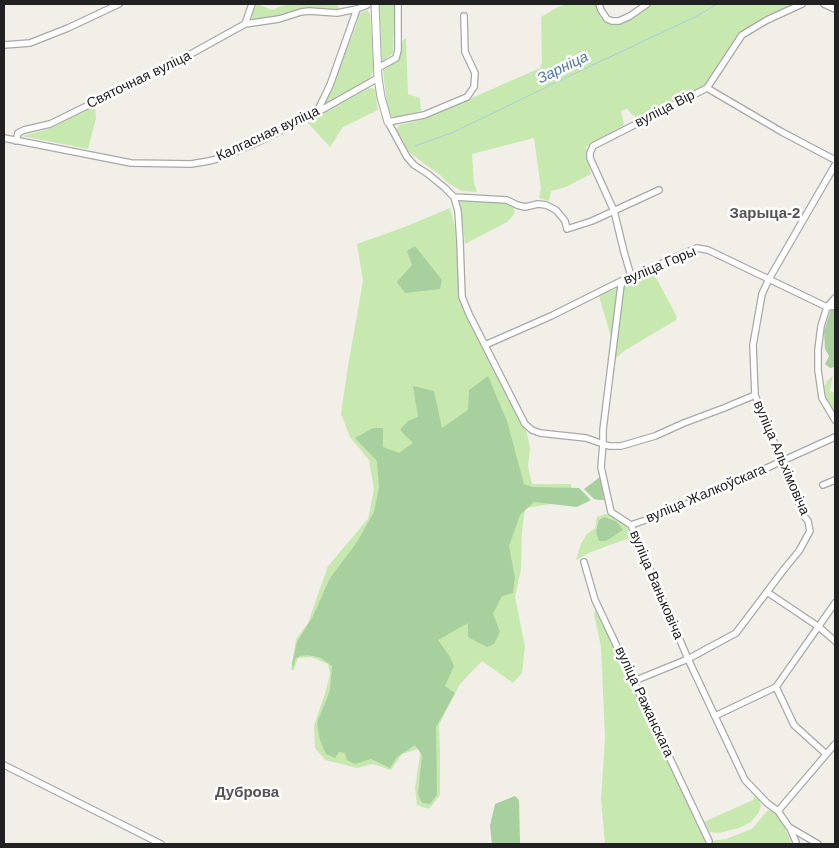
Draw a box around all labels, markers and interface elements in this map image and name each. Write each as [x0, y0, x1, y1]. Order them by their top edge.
street label: Святочная вуліца [84, 47, 194, 113]
water label: Зарніца [535, 48, 591, 88]
street label: вуліца Вір [632, 87, 698, 131]
street label: Калгасная вуліца [214, 103, 322, 165]
district label: Зарыца-2 [730, 205, 800, 223]
street label: вуліца Горы [621, 243, 699, 289]
street label: вуліца Альхімовіча [749, 398, 813, 518]
street label: вуліца Жалкоўскага [643, 461, 769, 527]
street label: вуліца Ваньковіча [625, 528, 687, 642]
street label: вуліца Ражанскага [611, 644, 677, 760]
district label: Дуброва [215, 784, 279, 802]

